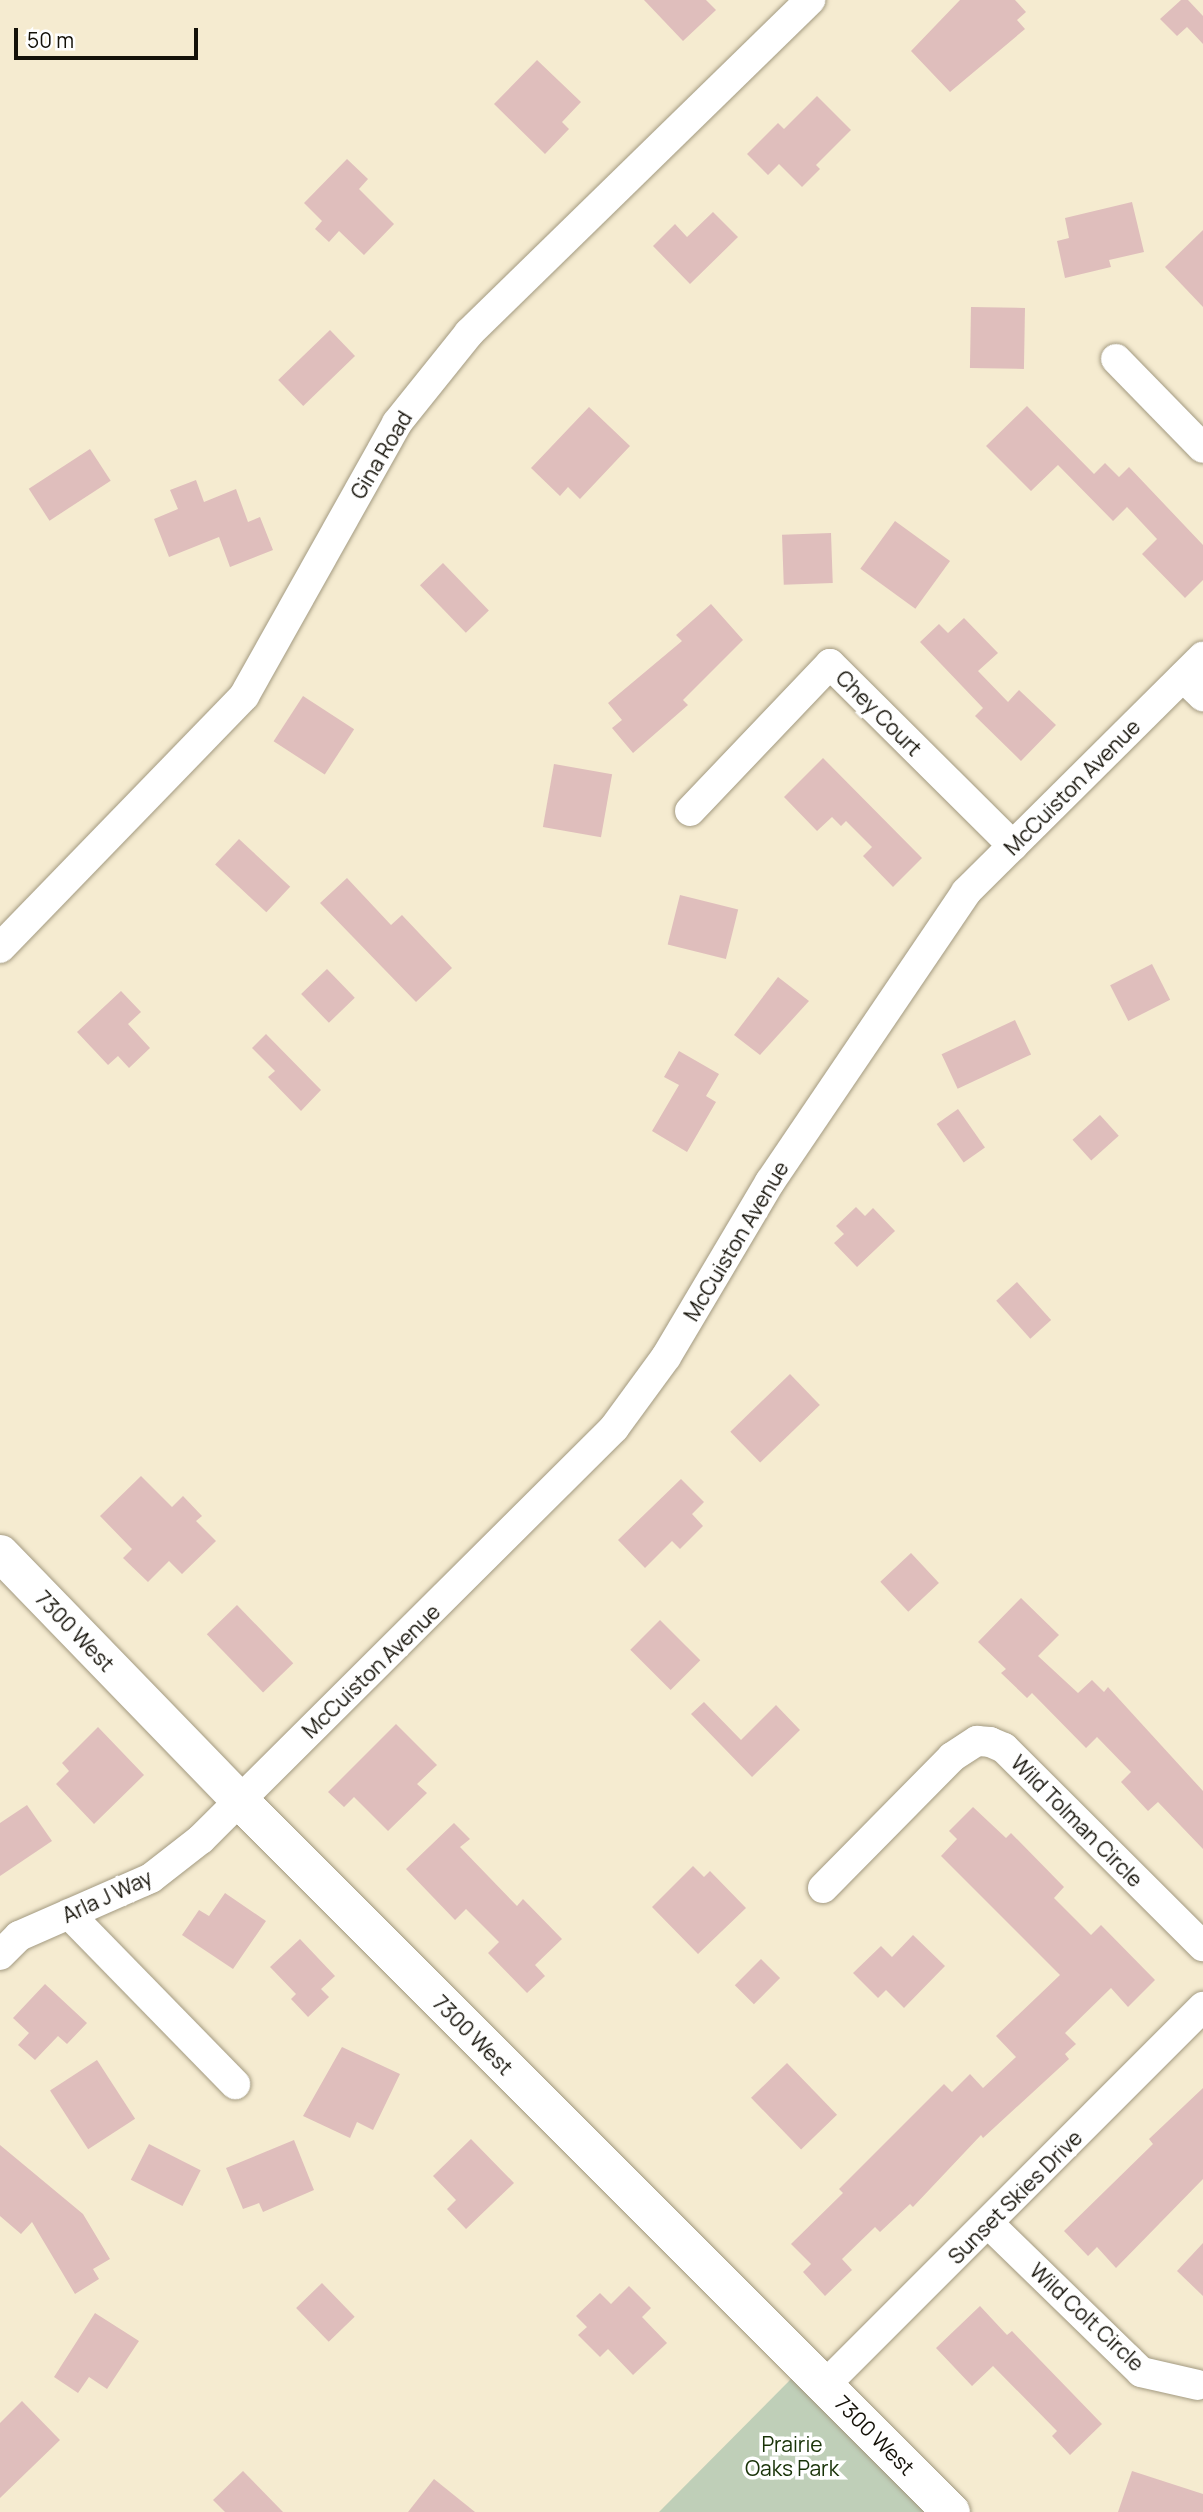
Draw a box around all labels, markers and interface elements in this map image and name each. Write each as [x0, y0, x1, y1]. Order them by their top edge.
scale bar [18, 14, 201, 58]
text: 50 m [27, 26, 74, 54]
street label: Gina Road [345, 407, 417, 503]
street label: Chey Court [831, 665, 927, 761]
street label: McCuiston Avenue [999, 714, 1145, 860]
street label: McCuiston Avenue [678, 1157, 794, 1325]
street label: 7300 West [30, 1586, 120, 1676]
street label: McCuiston Avenue [297, 1599, 445, 1743]
street label: Wild Tolman Circle [1006, 1750, 1148, 1892]
street label: Arla J Way [58, 1864, 156, 1928]
street label: 7300 West [428, 1990, 518, 2080]
street label: Sunset Skies Drive [943, 2125, 1087, 2269]
street label: Wild Colt Circle [1025, 2258, 1149, 2376]
street label: 7300 West [830, 2390, 920, 2480]
park label: Prairie Oaks Park [745, 2431, 839, 2481]

